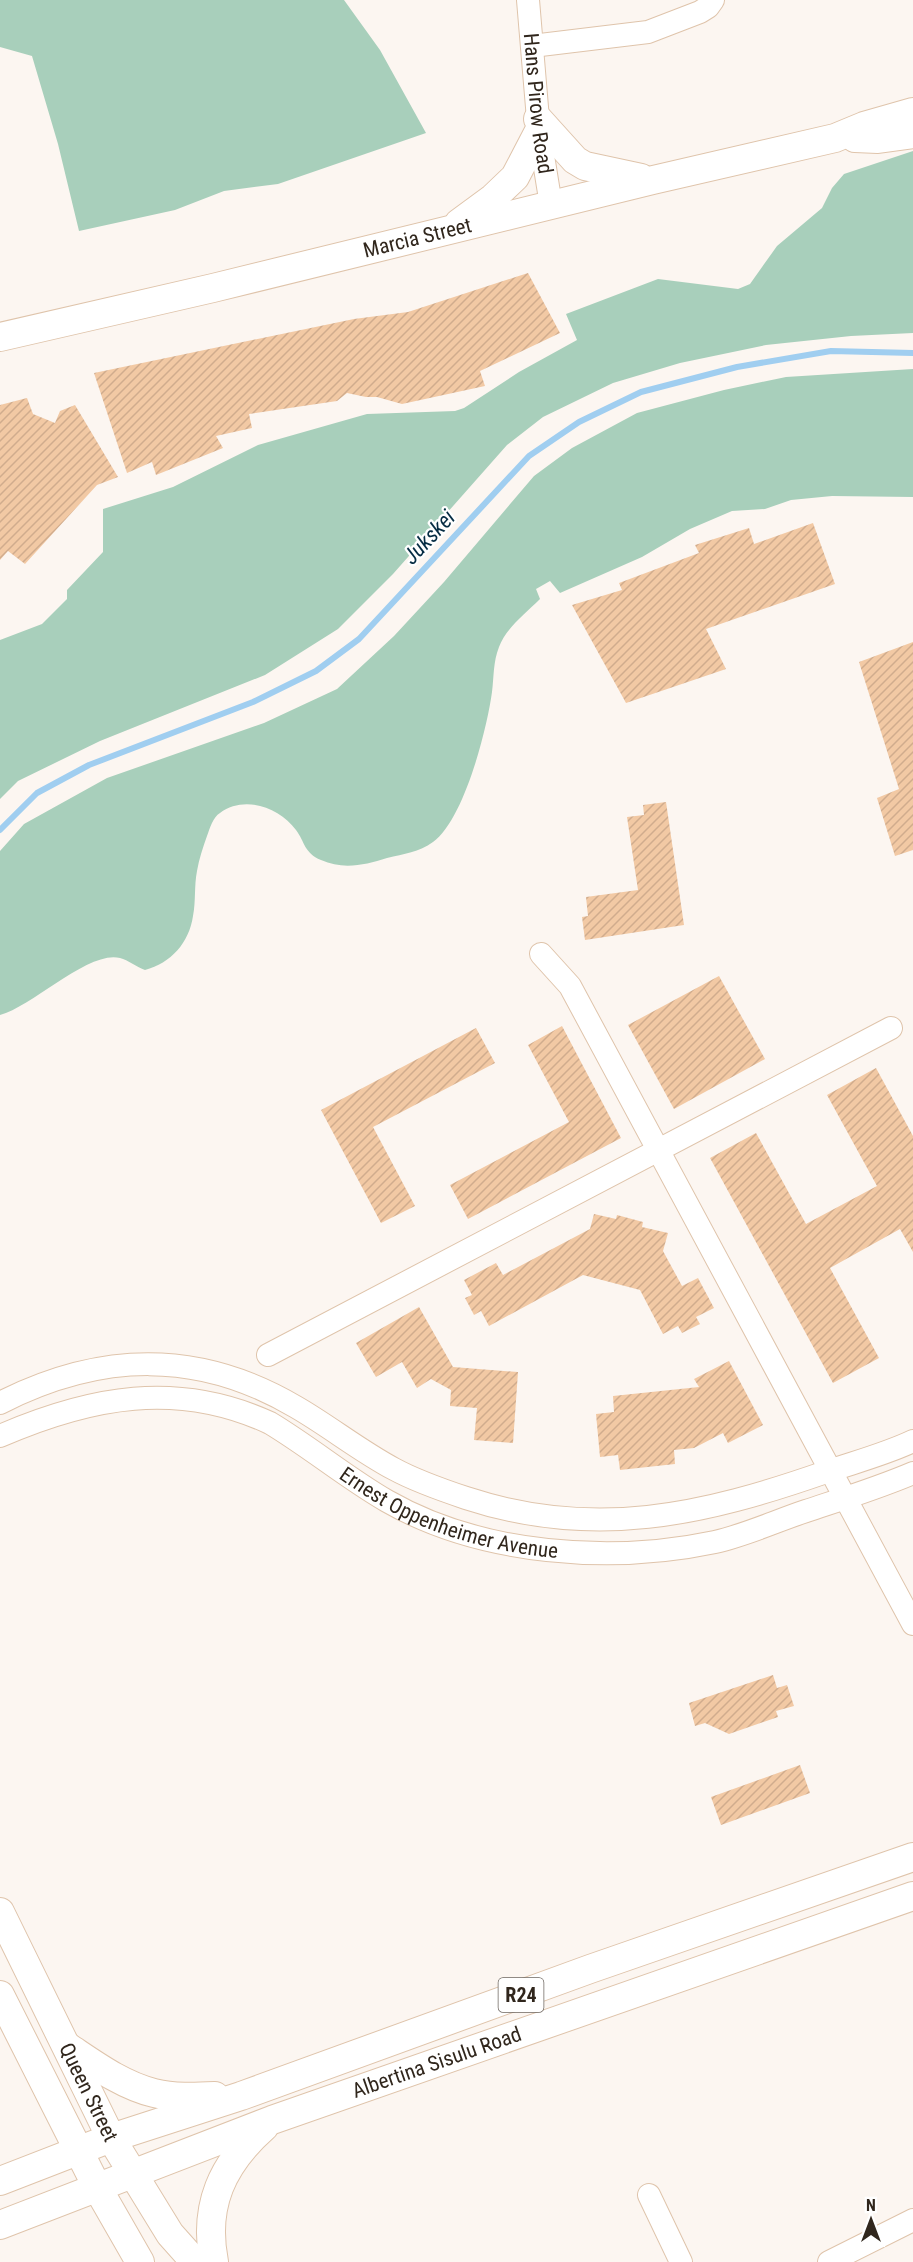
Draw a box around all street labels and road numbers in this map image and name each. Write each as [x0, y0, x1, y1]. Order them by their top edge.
street label: Hans Pirow Road [519, 32, 558, 176]
street label: Marcia Street [361, 213, 474, 263]
street label: Ernest Oppenheimer Avenue [335, 1462, 559, 1563]
road number: R24 [498, 1978, 544, 2012]
street label: Albertina Sisulu Road [349, 2022, 524, 2103]
street label: Queen Street [54, 2039, 123, 2146]

